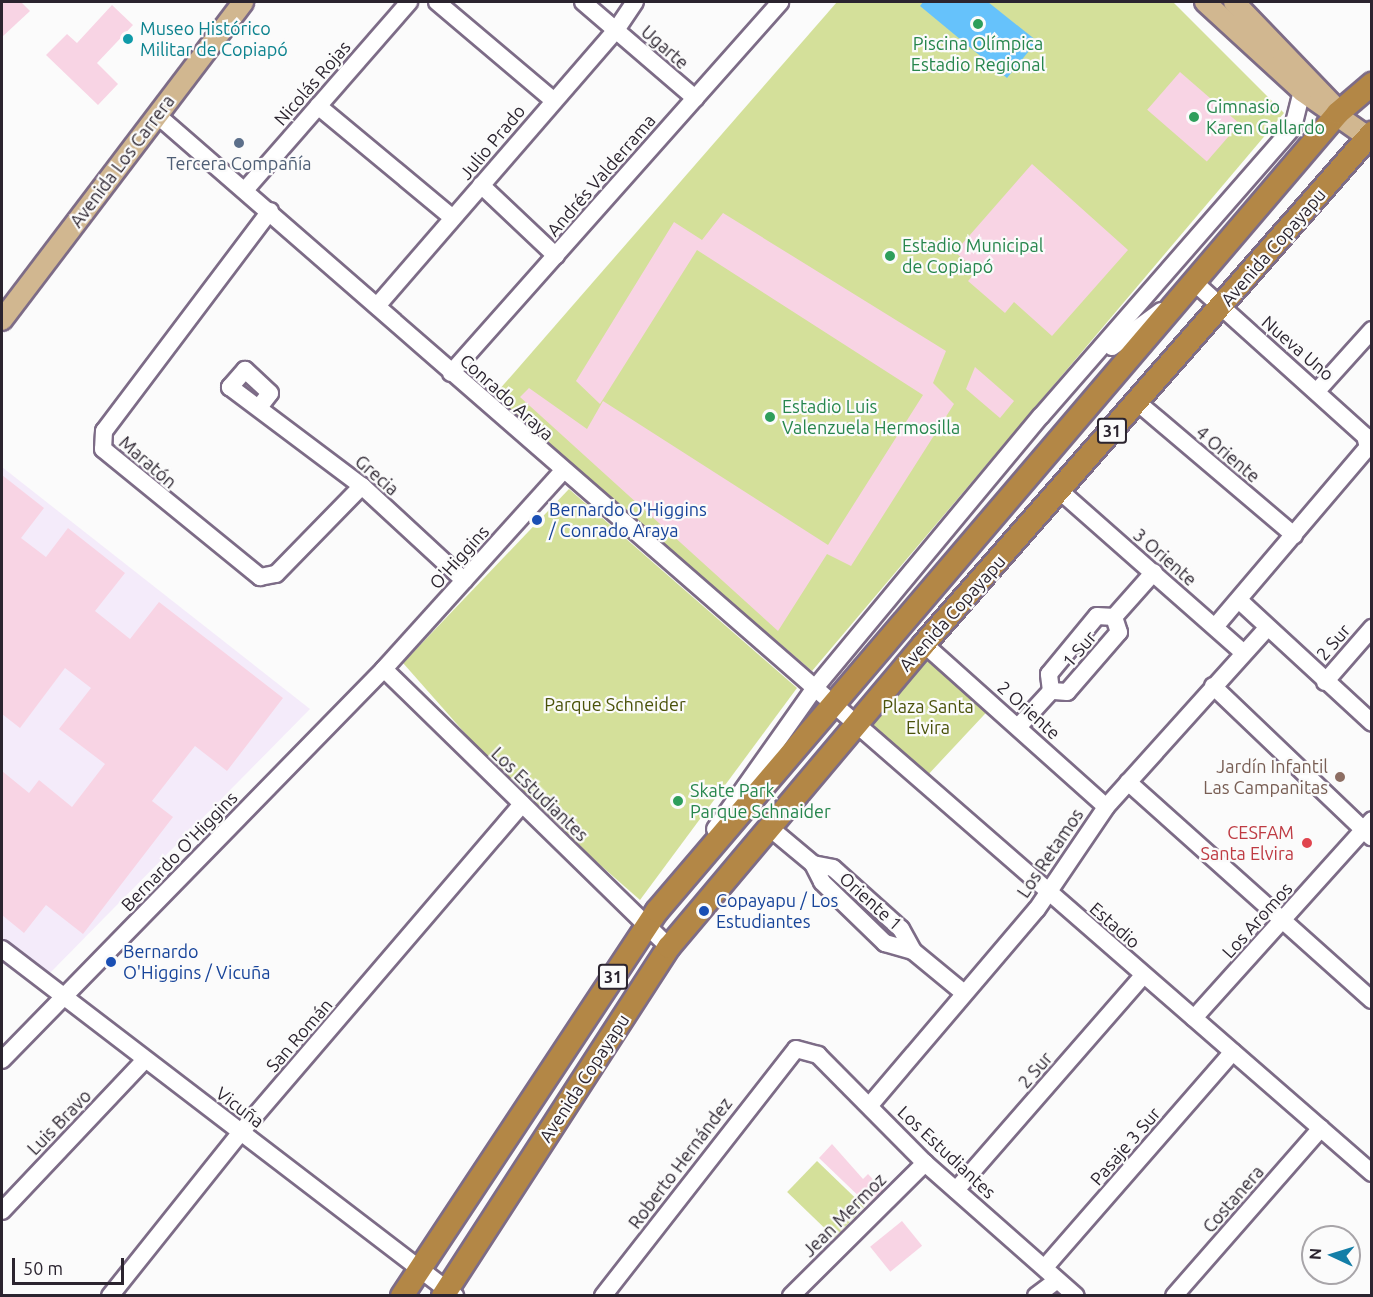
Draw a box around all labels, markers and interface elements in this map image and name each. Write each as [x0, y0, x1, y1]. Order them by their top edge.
marker: Piscina Olímpica Estadio Regional [971, 17, 985, 31]
place label: Museo Histórico Militar de Copiapó [140, 18, 288, 60]
street label: Ugarte [637, 21, 693, 73]
marker: Museo Histórico Militar de Copiapó [121, 32, 135, 46]
place label: Piscina Olímpica Estadio Regional [911, 33, 1045, 76]
street label: Nicolás Rojas [269, 36, 355, 130]
street label: Avenida Los Carrera [65, 91, 179, 231]
place label: Gimnasio Karen Gallardo [1206, 96, 1325, 138]
street label: Julio Prado [455, 100, 529, 184]
street label: Andrés Valderrama [542, 110, 660, 240]
marker: Gimnasio Karen Gallardo [1187, 110, 1201, 124]
marker: Tercera Compañía [232, 136, 246, 150]
place label: Tercera Compañía [166, 152, 312, 174]
street label: Avenida Copayapu [1216, 184, 1330, 310]
place label: Estadio Municipal de Copiapó [902, 235, 1044, 278]
marker: Estadio Municipal de Copiapó [883, 249, 897, 263]
street label: Nueva Uno [1258, 311, 1338, 385]
street label: Conrado Araya [456, 349, 558, 445]
place label: Estadio Luis Valenzuela Hermosilla [782, 396, 960, 438]
marker: Estadio Luis Valenzuela Hermosilla [763, 410, 777, 424]
road number: 31 [1096, 418, 1128, 444]
street label: 4 Oriente [1192, 421, 1264, 487]
street label: Maratón [115, 431, 181, 493]
street label: Grecia [351, 450, 403, 500]
place label: Bernardo O'Higgins / Conrado Araya [549, 499, 707, 542]
marker: Bernardo O'Higgins / Conrado Araya [530, 513, 544, 527]
street label: O'Higgins [425, 521, 493, 593]
street label: 3 Oriente [1129, 524, 1201, 590]
street label: Avenida Copayapu [894, 551, 1010, 675]
street label: 2 Sur [1311, 620, 1355, 664]
street label: 1 Sur [1057, 627, 1101, 671]
street label: 2 Oriente [993, 676, 1065, 744]
park label: Parque Schneider [544, 693, 686, 715]
park label: Plaza Santa Elvira [882, 696, 974, 738]
street label: Los Estudiantes [487, 742, 593, 846]
place label: Jardín Infantil Las Campanitas [1203, 756, 1328, 798]
marker: Jardín Infantil Las Campanitas [1333, 770, 1347, 784]
place label: Skate Park Parque Schnaider [690, 780, 831, 822]
street label: Bernardo O'Higgins [116, 787, 242, 915]
marker: Skate Park Parque Schnaider [671, 794, 685, 808]
street label: Los Retamos [1012, 804, 1088, 902]
place label: CESFAM Santa Elvira [1201, 822, 1294, 864]
marker: CESFAM Santa Elvira [1298, 834, 1316, 852]
street label: Oriente 1 [835, 867, 907, 935]
street label: Los Aromos [1217, 878, 1297, 962]
place label: Copayapu / Los Estudiantes [716, 890, 838, 932]
street label: Estadio [1085, 897, 1145, 953]
marker: Copayapu / Los Estudiantes [697, 904, 711, 918]
place label: Bernardo O'Higgins / Vicuña [123, 941, 271, 984]
marker: Bernardo O'Higgins / Vicuña [104, 955, 118, 969]
road number: 31 [596, 964, 630, 990]
street label: San Román [261, 994, 337, 1076]
street label: Avenida Copayapu [534, 1010, 634, 1146]
street label: 2 Sur [1013, 1048, 1057, 1092]
street label: Vicuña [212, 1082, 268, 1132]
street label: Luis Bravo [23, 1085, 95, 1159]
street label: Roberto Hernández [624, 1093, 736, 1233]
street label: Los Estudiantes [894, 1101, 1000, 1203]
street label: Pasaje 3 Sur [1085, 1103, 1165, 1189]
street label: Costanera [1198, 1161, 1268, 1237]
street label: Jean Mermoz [798, 1169, 890, 1261]
north arrow [1301, 1225, 1361, 1285]
scale bar [15, 1246, 128, 1284]
text: N [1306, 1247, 1324, 1260]
text: 50 m [23, 1258, 63, 1278]

